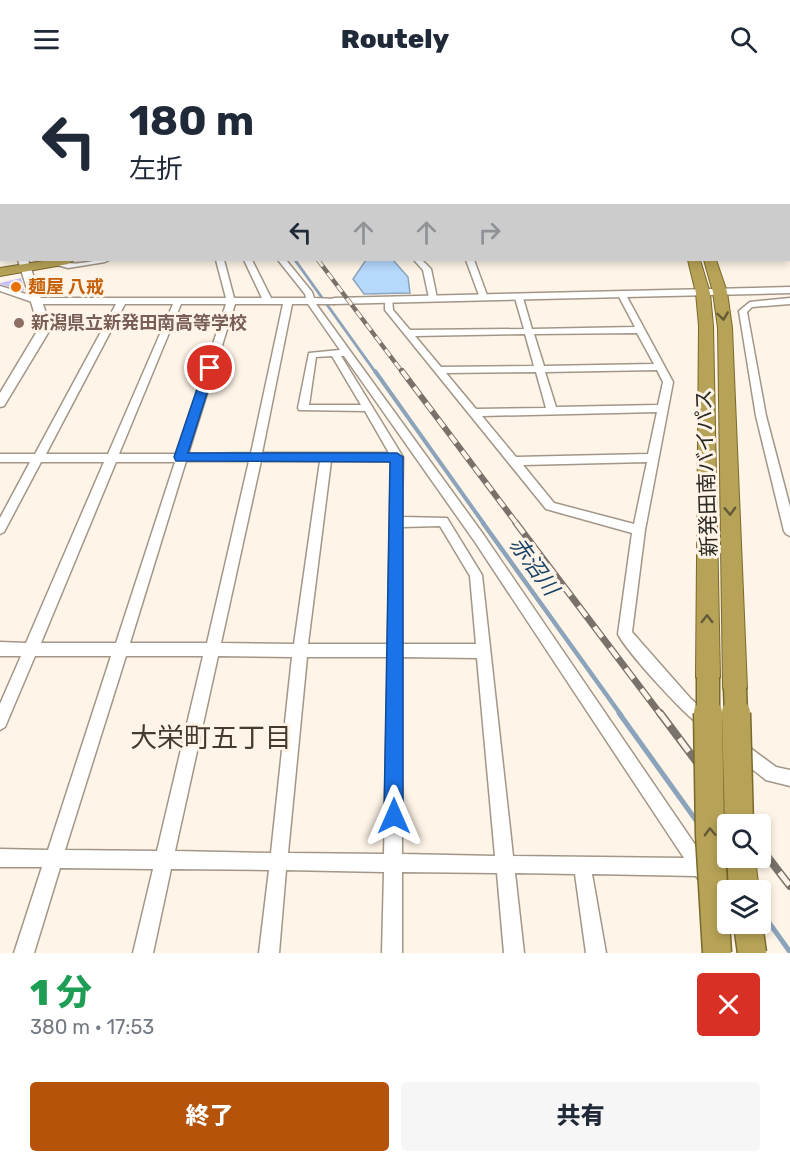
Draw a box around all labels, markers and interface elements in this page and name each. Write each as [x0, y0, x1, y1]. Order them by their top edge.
icon: menu [30, 23, 63, 56]
text: Routely [341, 23, 449, 55]
icon: search [727, 23, 760, 56]
text: 180 m [129, 96, 254, 146]
icon: left [30, 102, 108, 180]
text: 左折 [129, 153, 183, 185]
icon: left [284, 216, 317, 249]
icon: ahead [347, 216, 380, 249]
icon: ahead [410, 216, 443, 249]
icon: right [473, 216, 506, 249]
place label: 麺屋 八戒 [28, 276, 104, 298]
marker: 麺屋 八戒 [9, 280, 23, 294]
place label: 新潟県立新発田南高等学校 [31, 312, 247, 334]
one-way arrow [716, 312, 729, 321]
marker: 新潟県立新発田南高等学校 [12, 316, 26, 330]
pin [184, 342, 235, 393]
icon: arrive [193, 351, 226, 384]
street label: 新発田南バイパス [691, 389, 721, 557]
one-way arrow [723, 507, 736, 516]
water label: 赤沼川 [504, 531, 565, 602]
one-way arrow [701, 614, 713, 623]
district label: 大栄町五丁目 [130, 722, 292, 754]
position arrow [362, 784, 426, 848]
map controls [717, 814, 771, 934]
button: search [717, 814, 771, 868]
one-way arrow [704, 827, 716, 836]
button: layers [717, 880, 771, 934]
text: 1 分 [30, 971, 92, 1014]
button: close [697, 973, 760, 1036]
text: 380 m · 17:53 [30, 1015, 154, 1039]
button: 終了 [30, 1082, 389, 1151]
button: 共有 [401, 1082, 760, 1151]

